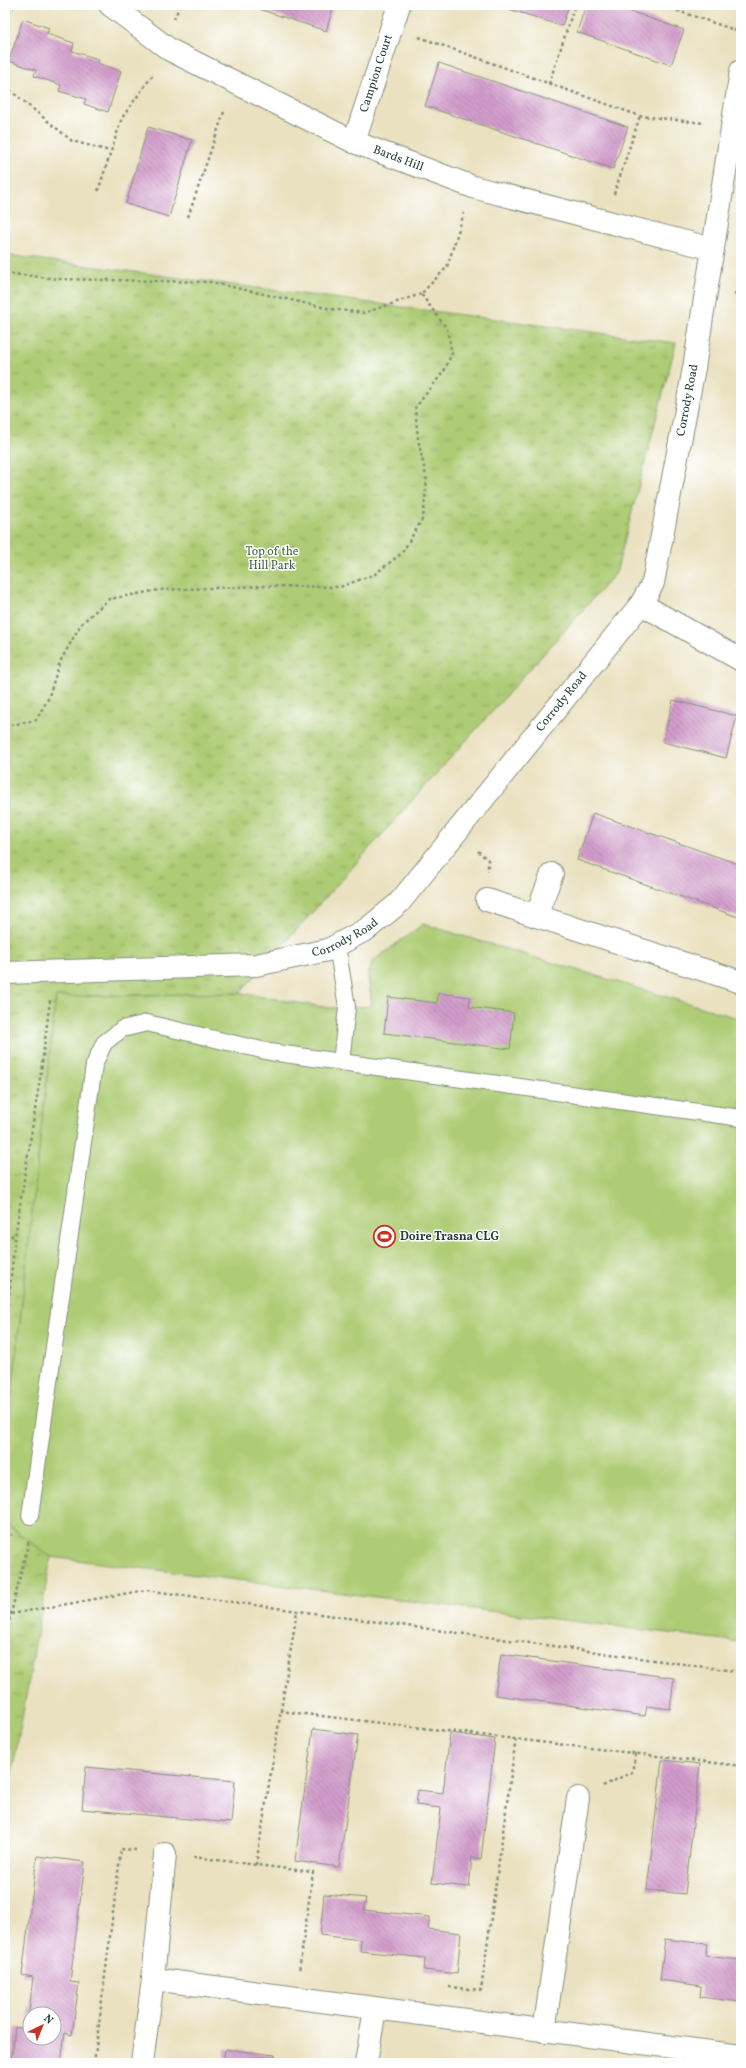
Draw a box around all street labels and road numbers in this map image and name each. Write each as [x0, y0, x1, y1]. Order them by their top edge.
street label: Campion Court [356, 33, 397, 115]
street label: Bards Hill [371, 142, 426, 176]
street label: Corrody Road [673, 363, 703, 438]
street label: Corrody Road [533, 668, 591, 735]
street label: Corrody Road [310, 915, 382, 961]

